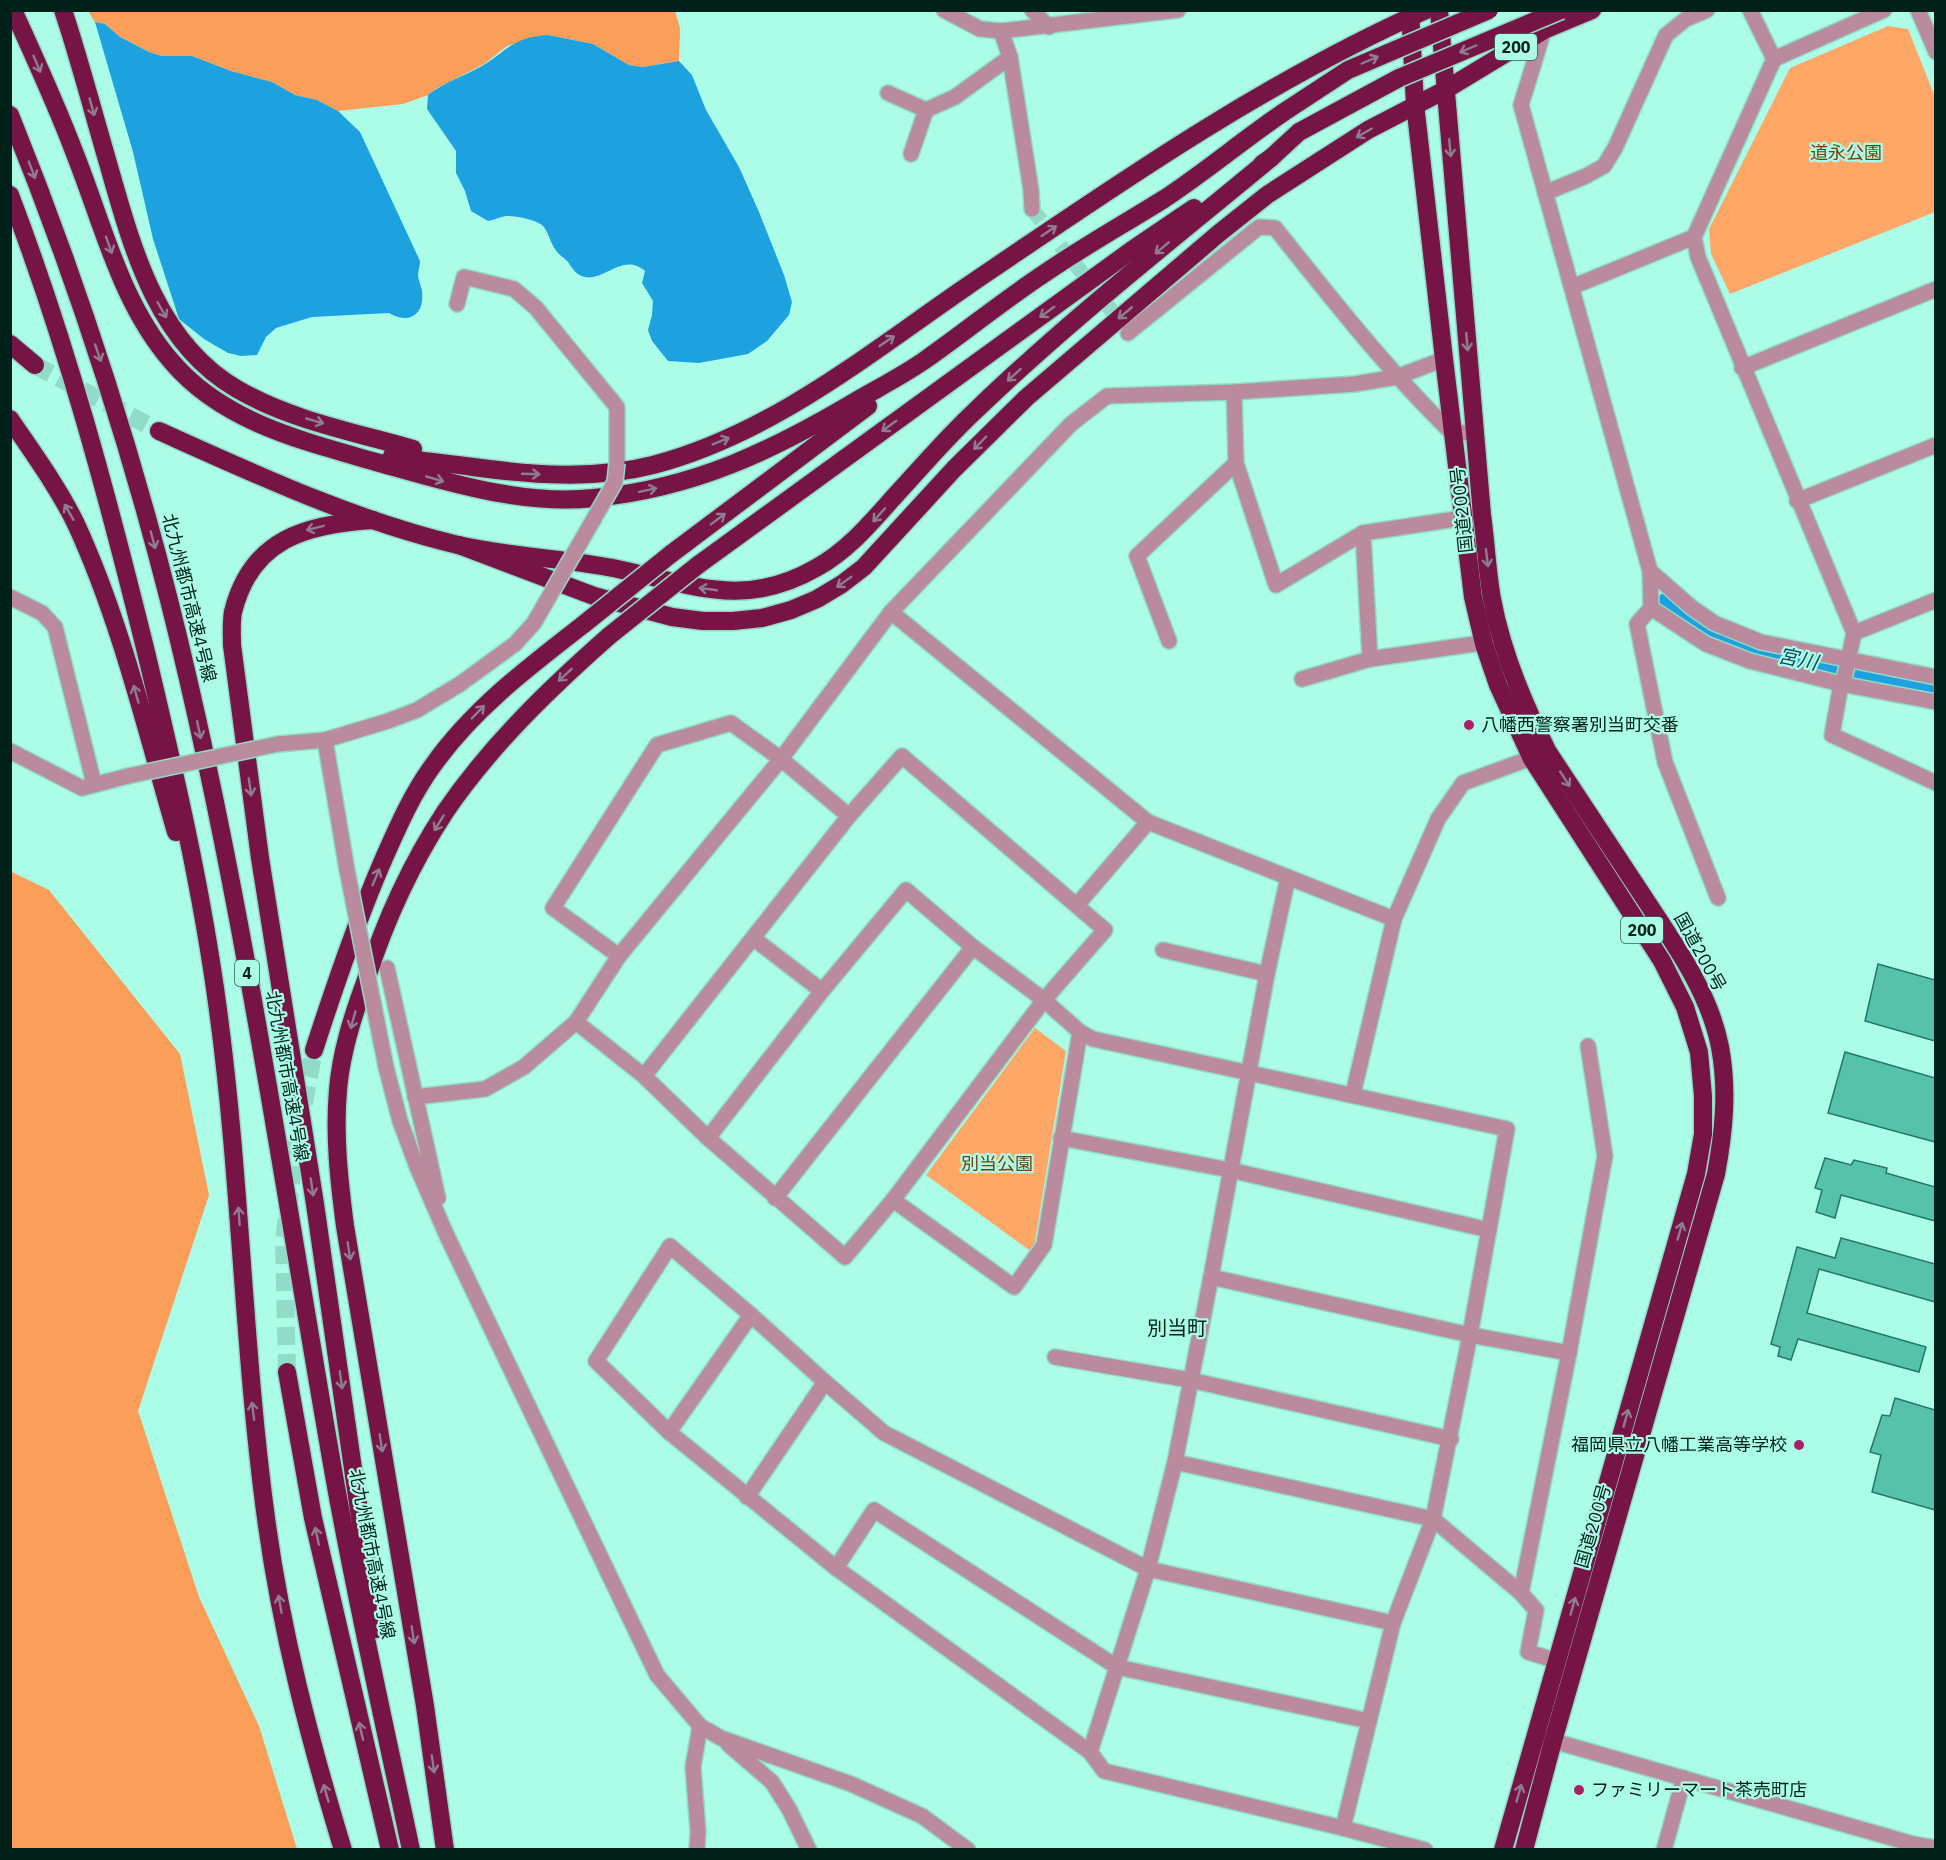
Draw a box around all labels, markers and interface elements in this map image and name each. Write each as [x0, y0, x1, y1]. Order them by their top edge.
road number: 200 [1495, 34, 1537, 60]
one-way arrow [1459, 44, 1478, 55]
one-way arrow [32, 54, 43, 72]
one-way arrow [1360, 54, 1378, 66]
one-way arrow [87, 97, 98, 116]
one-way arrow [1356, 127, 1373, 139]
one-way arrow [1445, 138, 1456, 158]
park label: 道永公園 [1810, 141, 1882, 164]
one-way arrow [27, 160, 38, 178]
one-way arrow [1040, 225, 1056, 237]
one-way arrow [104, 235, 115, 254]
one-way arrow [1154, 241, 1170, 254]
one-way arrow [157, 301, 168, 319]
one-way arrow [1039, 306, 1055, 318]
one-way arrow [1118, 306, 1133, 320]
one-way arrow [1462, 332, 1473, 352]
one-way arrow [879, 335, 895, 347]
one-way arrow [93, 343, 104, 362]
one-way arrow [1007, 368, 1022, 382]
one-way arrow [305, 416, 324, 427]
one-way arrow [881, 420, 897, 432]
one-way arrow [711, 435, 729, 446]
one-way arrow [972, 435, 987, 450]
street label: 国道200号 [1446, 466, 1477, 554]
one-way arrow [520, 468, 540, 479]
one-way arrow [425, 474, 444, 485]
one-way arrow [638, 484, 658, 495]
one-way arrow [62, 504, 74, 521]
one-way arrow [872, 507, 886, 522]
street label: 北九州都市高速4号線 [157, 511, 222, 685]
one-way arrow [709, 513, 725, 525]
one-way arrow [306, 523, 325, 534]
one-way arrow [148, 530, 159, 549]
one-way arrow [1482, 547, 1493, 567]
one-way arrow [836, 576, 853, 588]
one-way arrow [699, 583, 718, 594]
water label: 宮川 [1776, 641, 1822, 676]
one-way arrow [558, 668, 573, 682]
one-way arrow [130, 685, 141, 704]
one-way arrow [471, 705, 485, 720]
place label: 八幡西警察署別当町交番 [1481, 713, 1679, 736]
marker: 八幡西警察署別当町交番 [1462, 718, 1476, 732]
one-way arrow [194, 719, 205, 739]
one-way arrow [1559, 770, 1571, 786]
one-way arrow [245, 777, 256, 796]
one-way arrow [432, 814, 444, 831]
one-way arrow [371, 868, 382, 886]
street label: 国道200号 [1669, 908, 1731, 995]
road number: 200 [1621, 917, 1663, 943]
road number: 4 [235, 960, 259, 986]
street label: 北九州都市高速4号線 [261, 989, 314, 1163]
one-way arrow [347, 1010, 358, 1029]
park label: 別当公園 [961, 1152, 1033, 1175]
one-way arrow [306, 1177, 317, 1197]
one-way arrow [234, 1207, 245, 1227]
one-way arrow [1675, 1222, 1686, 1241]
one-way arrow [343, 1240, 354, 1260]
district label: 別当町 [1147, 1314, 1207, 1341]
one-way arrow [335, 1370, 346, 1390]
one-way arrow [247, 1401, 258, 1421]
one-way arrow [1621, 1409, 1633, 1428]
one-way arrow [376, 1433, 387, 1452]
place label: 福岡県立八幡工業高等学校 [1571, 1433, 1787, 1456]
marker: 福岡県立八幡工業高等学校 [1792, 1438, 1806, 1452]
street label: 北九州都市高速4号線 [345, 1467, 400, 1641]
street label: 国道200号 [1570, 1481, 1615, 1571]
one-way arrow [311, 1526, 322, 1546]
one-way arrow [274, 1595, 285, 1614]
one-way arrow [1568, 1597, 1579, 1616]
one-way arrow [408, 1625, 419, 1645]
one-way arrow [355, 1722, 367, 1741]
one-way arrow [428, 1754, 439, 1774]
place label: ファミリーマート茶売町店 [1591, 1778, 1807, 1801]
marker: ファミリーマート茶売町店 [1572, 1783, 1586, 1797]
one-way arrow [320, 1784, 331, 1803]
one-way arrow [1514, 1784, 1525, 1803]

